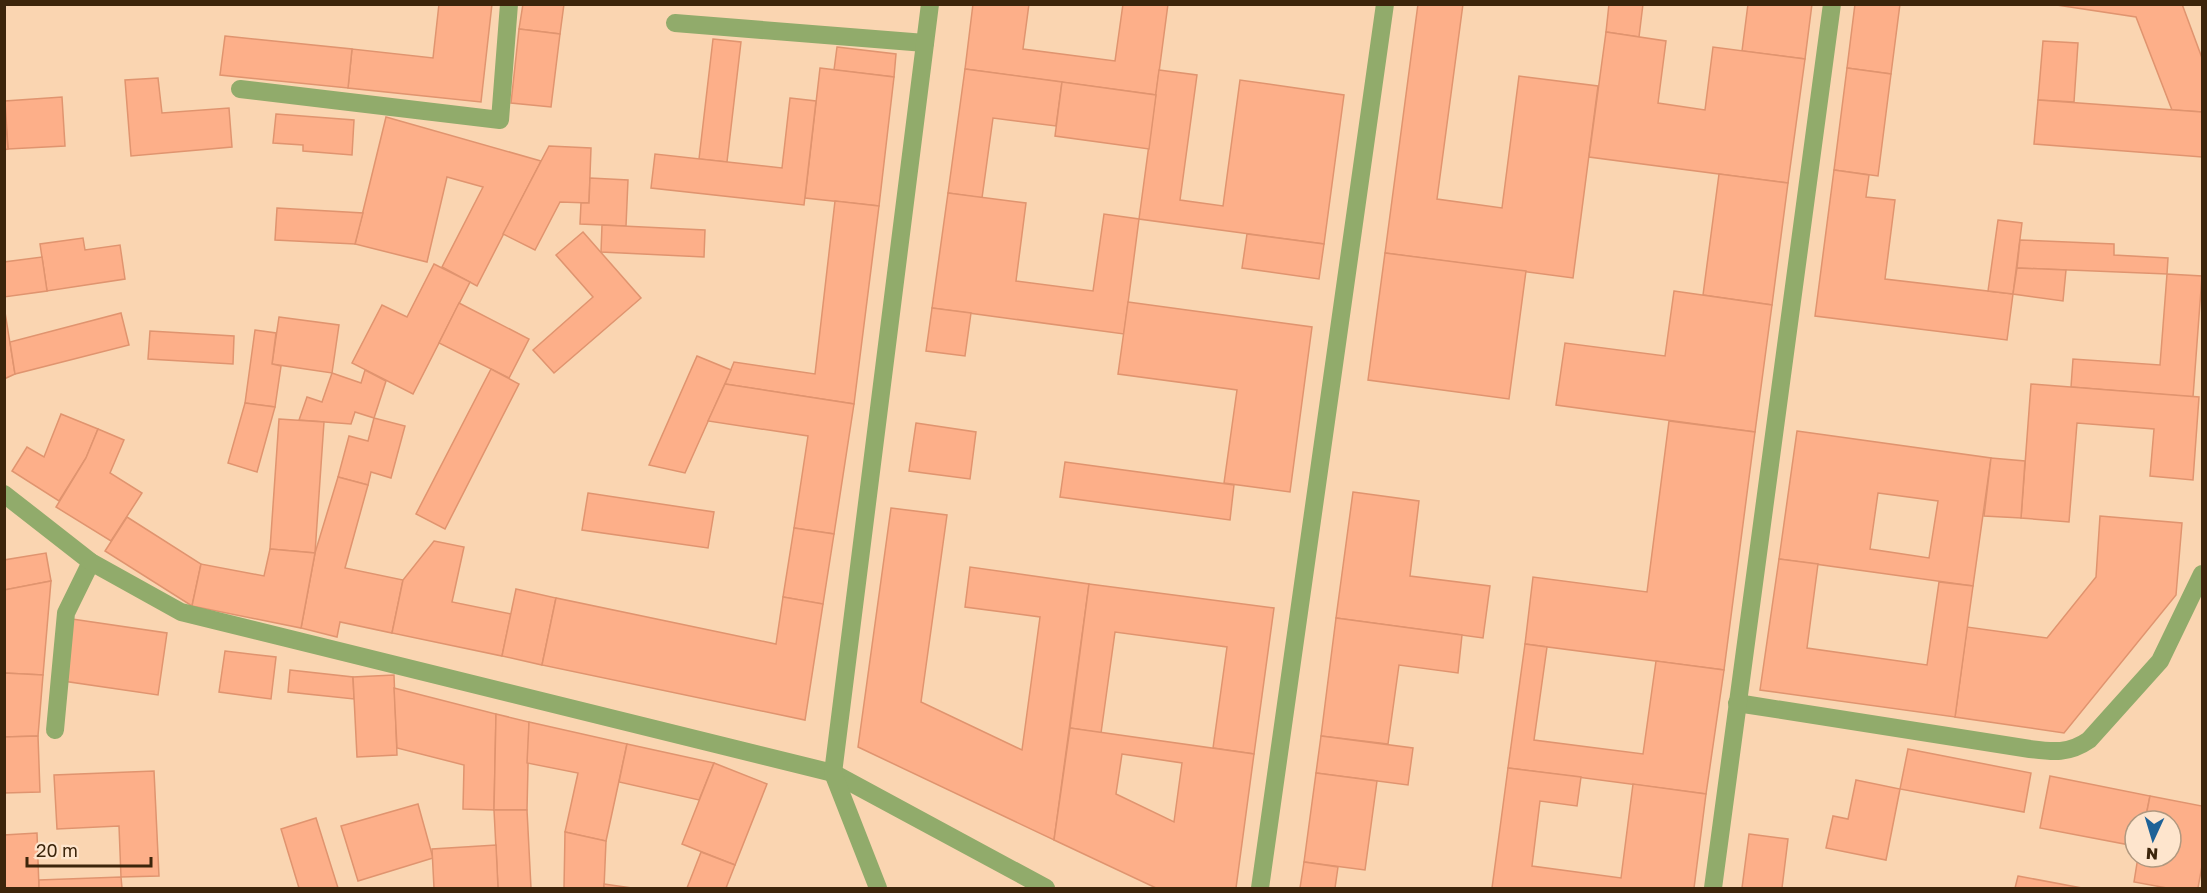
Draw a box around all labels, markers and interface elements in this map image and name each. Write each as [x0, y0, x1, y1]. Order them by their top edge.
north arrow [2123, 809, 2183, 869]
scale bar [27, 830, 152, 868]
text: 20 m [36, 839, 78, 861]
text: N [2145, 844, 2159, 864]

